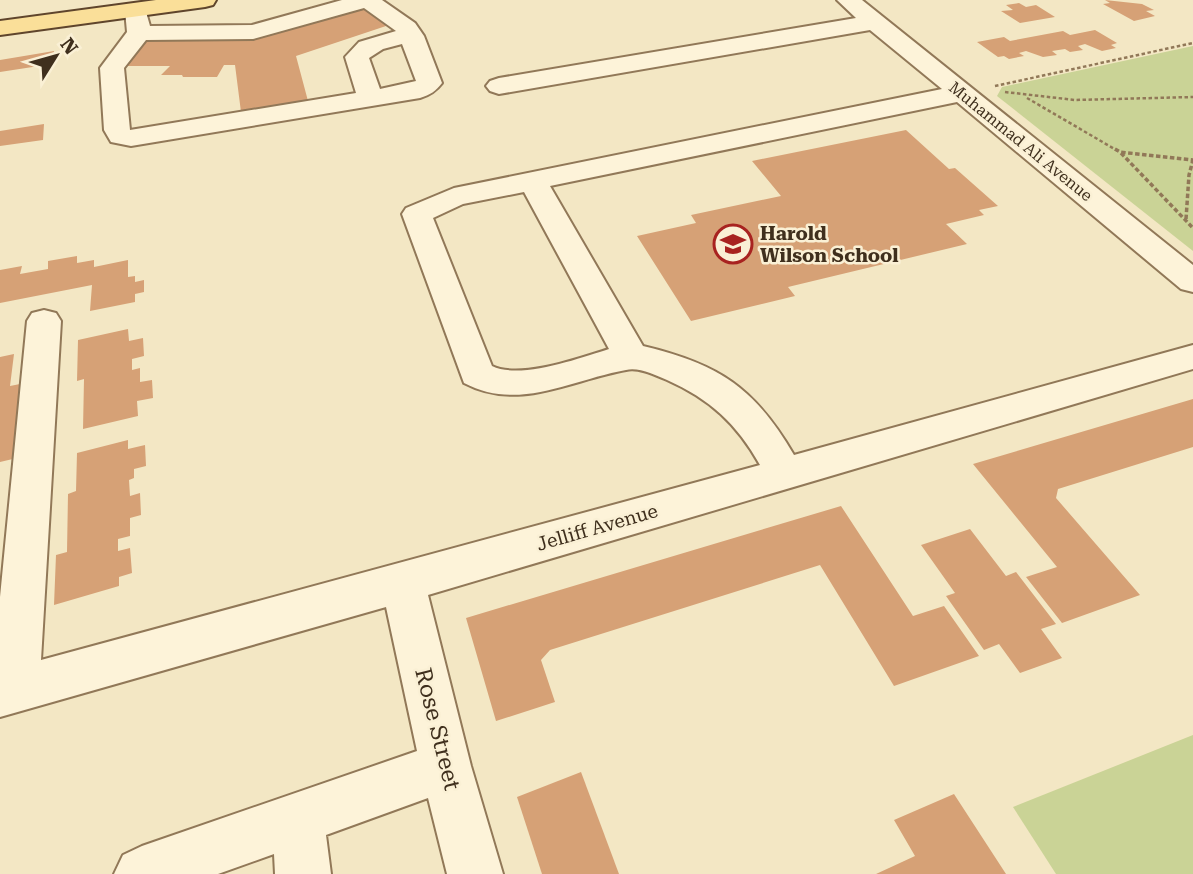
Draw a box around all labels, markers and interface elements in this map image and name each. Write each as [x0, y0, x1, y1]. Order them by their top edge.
north arrow [21, 21, 91, 91]
text: N [56, 33, 83, 59]
street label: Muhammad Ali Avenue [945, 78, 1096, 205]
place label: Harold Wilson School [760, 222, 899, 267]
school or university icon: Harold Wilson School [712, 223, 754, 265]
street label: Jelliff Avenue [534, 499, 660, 556]
street label: Rose Street [409, 665, 466, 793]

